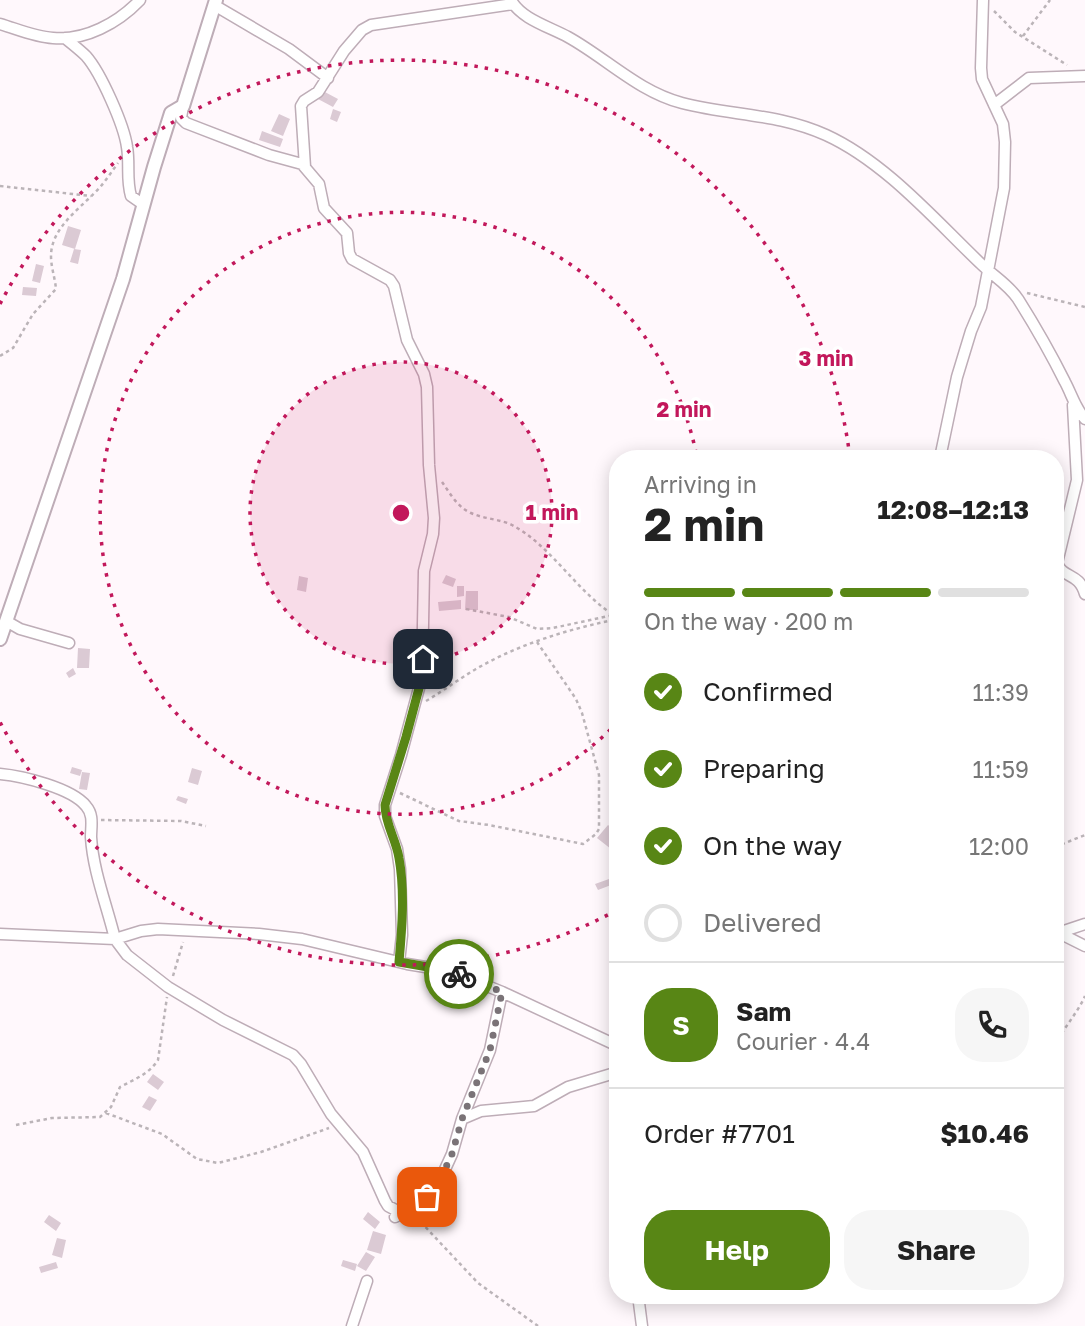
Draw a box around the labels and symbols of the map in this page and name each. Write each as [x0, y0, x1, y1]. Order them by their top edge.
text: 3 min [799, 345, 853, 371]
text: 2 min [657, 396, 711, 422]
text: 1 min [526, 499, 578, 525]
centre of rings [389, 501, 413, 525]
pin [393, 629, 453, 689]
courier [424, 939, 494, 1009]
pin [397, 1167, 457, 1227]

